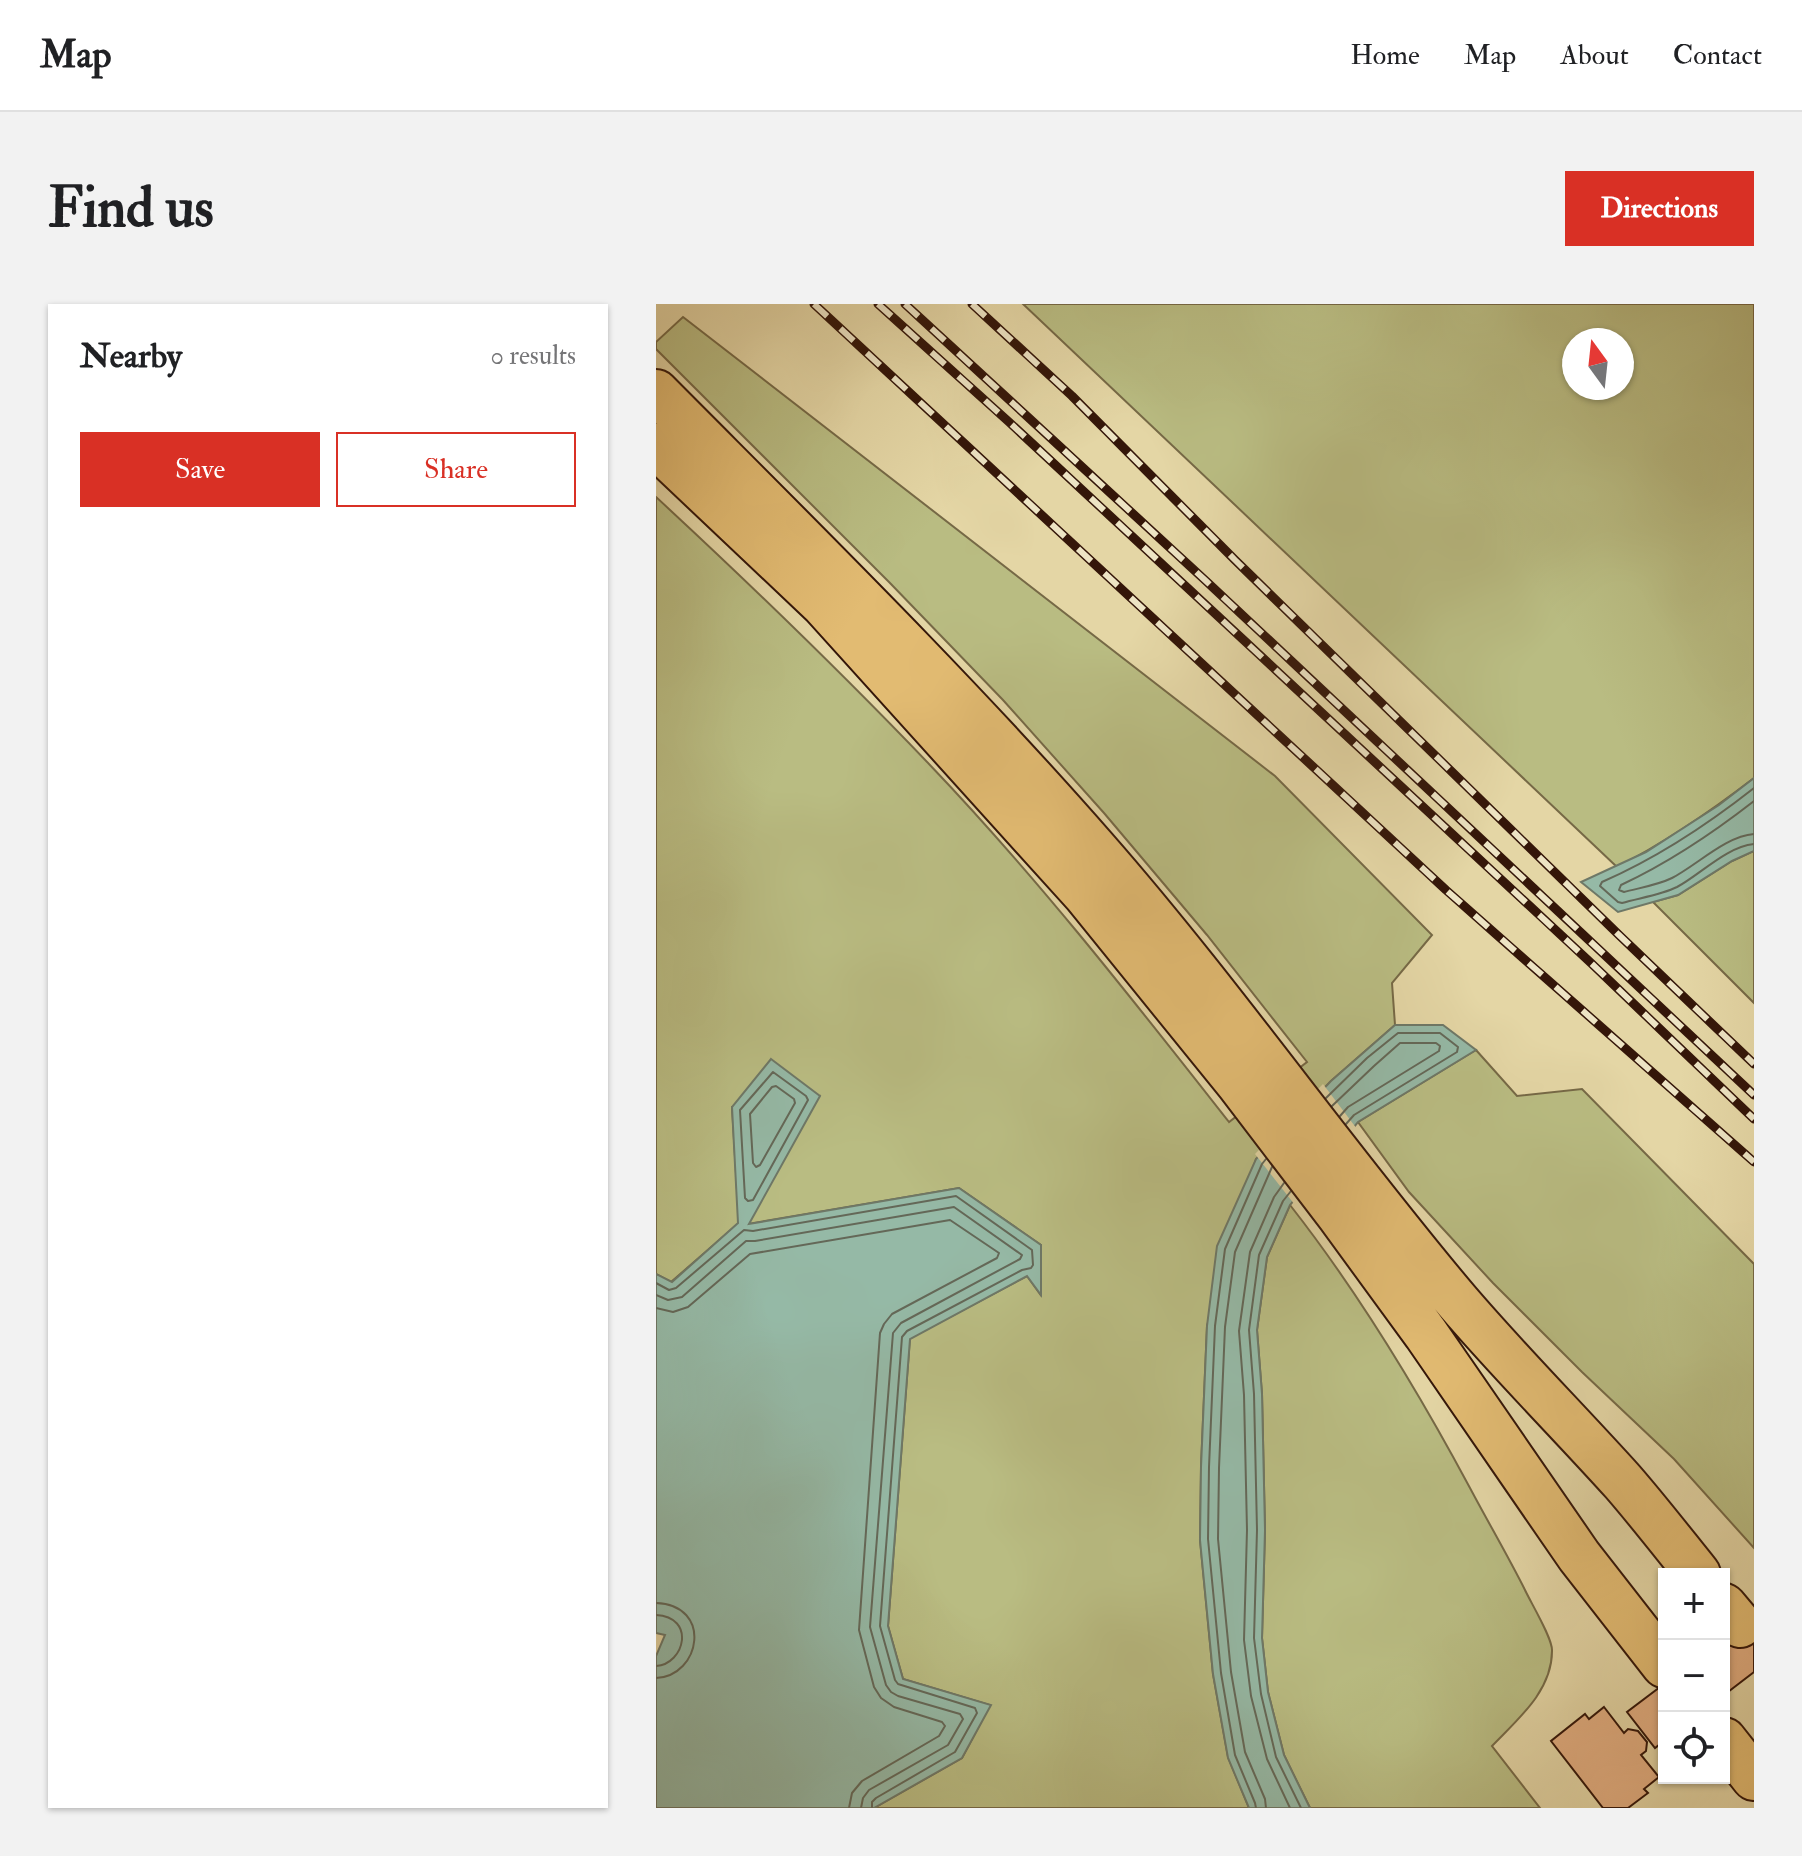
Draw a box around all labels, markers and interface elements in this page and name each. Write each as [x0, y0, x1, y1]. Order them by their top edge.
text: Map [40, 31, 111, 79]
text: Home [1350, 38, 1420, 73]
text: Map [1464, 38, 1516, 73]
text: About [1560, 38, 1629, 73]
text: Contact [1673, 38, 1762, 73]
button: Directions [1565, 171, 1754, 246]
text: Find us [48, 173, 214, 244]
north arrow [1562, 328, 1634, 400]
text: Nearby [80, 335, 182, 378]
text: 0 results [491, 340, 576, 372]
button: Save [80, 432, 320, 507]
button: Share [336, 432, 576, 507]
map controls [1658, 1568, 1730, 1784]
button: + [1658, 1568, 1730, 1640]
button: − [1658, 1640, 1730, 1712]
button: locate [1658, 1712, 1730, 1784]

